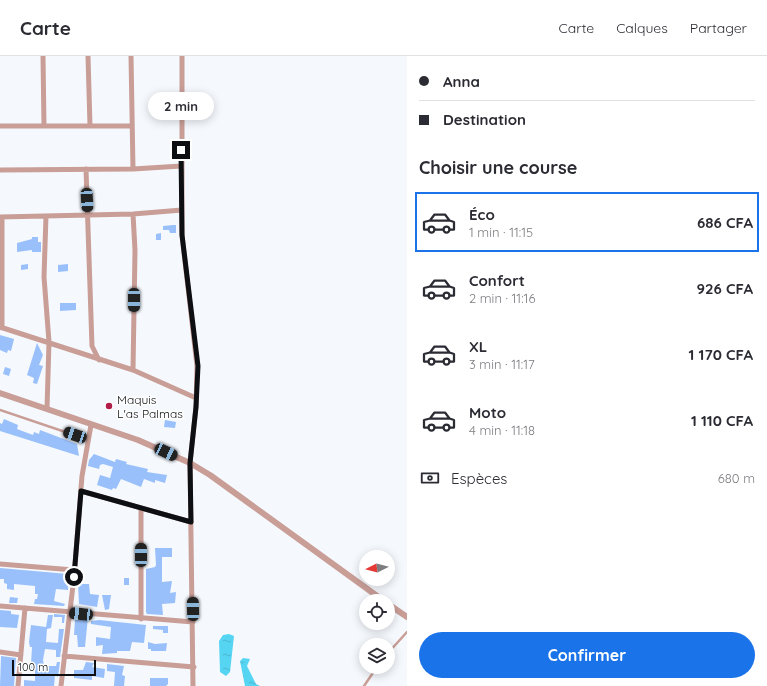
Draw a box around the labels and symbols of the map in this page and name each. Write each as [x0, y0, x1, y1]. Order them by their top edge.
callout: 2 min [148, 92, 214, 120]
route end [172, 141, 190, 159]
car [80, 188, 94, 212]
car [128, 288, 140, 312]
place label: Maquis L'as Palmas [117, 392, 183, 421]
marker: Maquis L'as Palmas [104, 401, 114, 411]
car [62, 425, 88, 445]
car [153, 441, 179, 463]
car [135, 543, 147, 567]
north arrow [359, 550, 395, 586]
route start [65, 568, 83, 586]
car [187, 597, 199, 621]
car [68, 607, 94, 621]
scale bar [12, 658, 96, 677]

